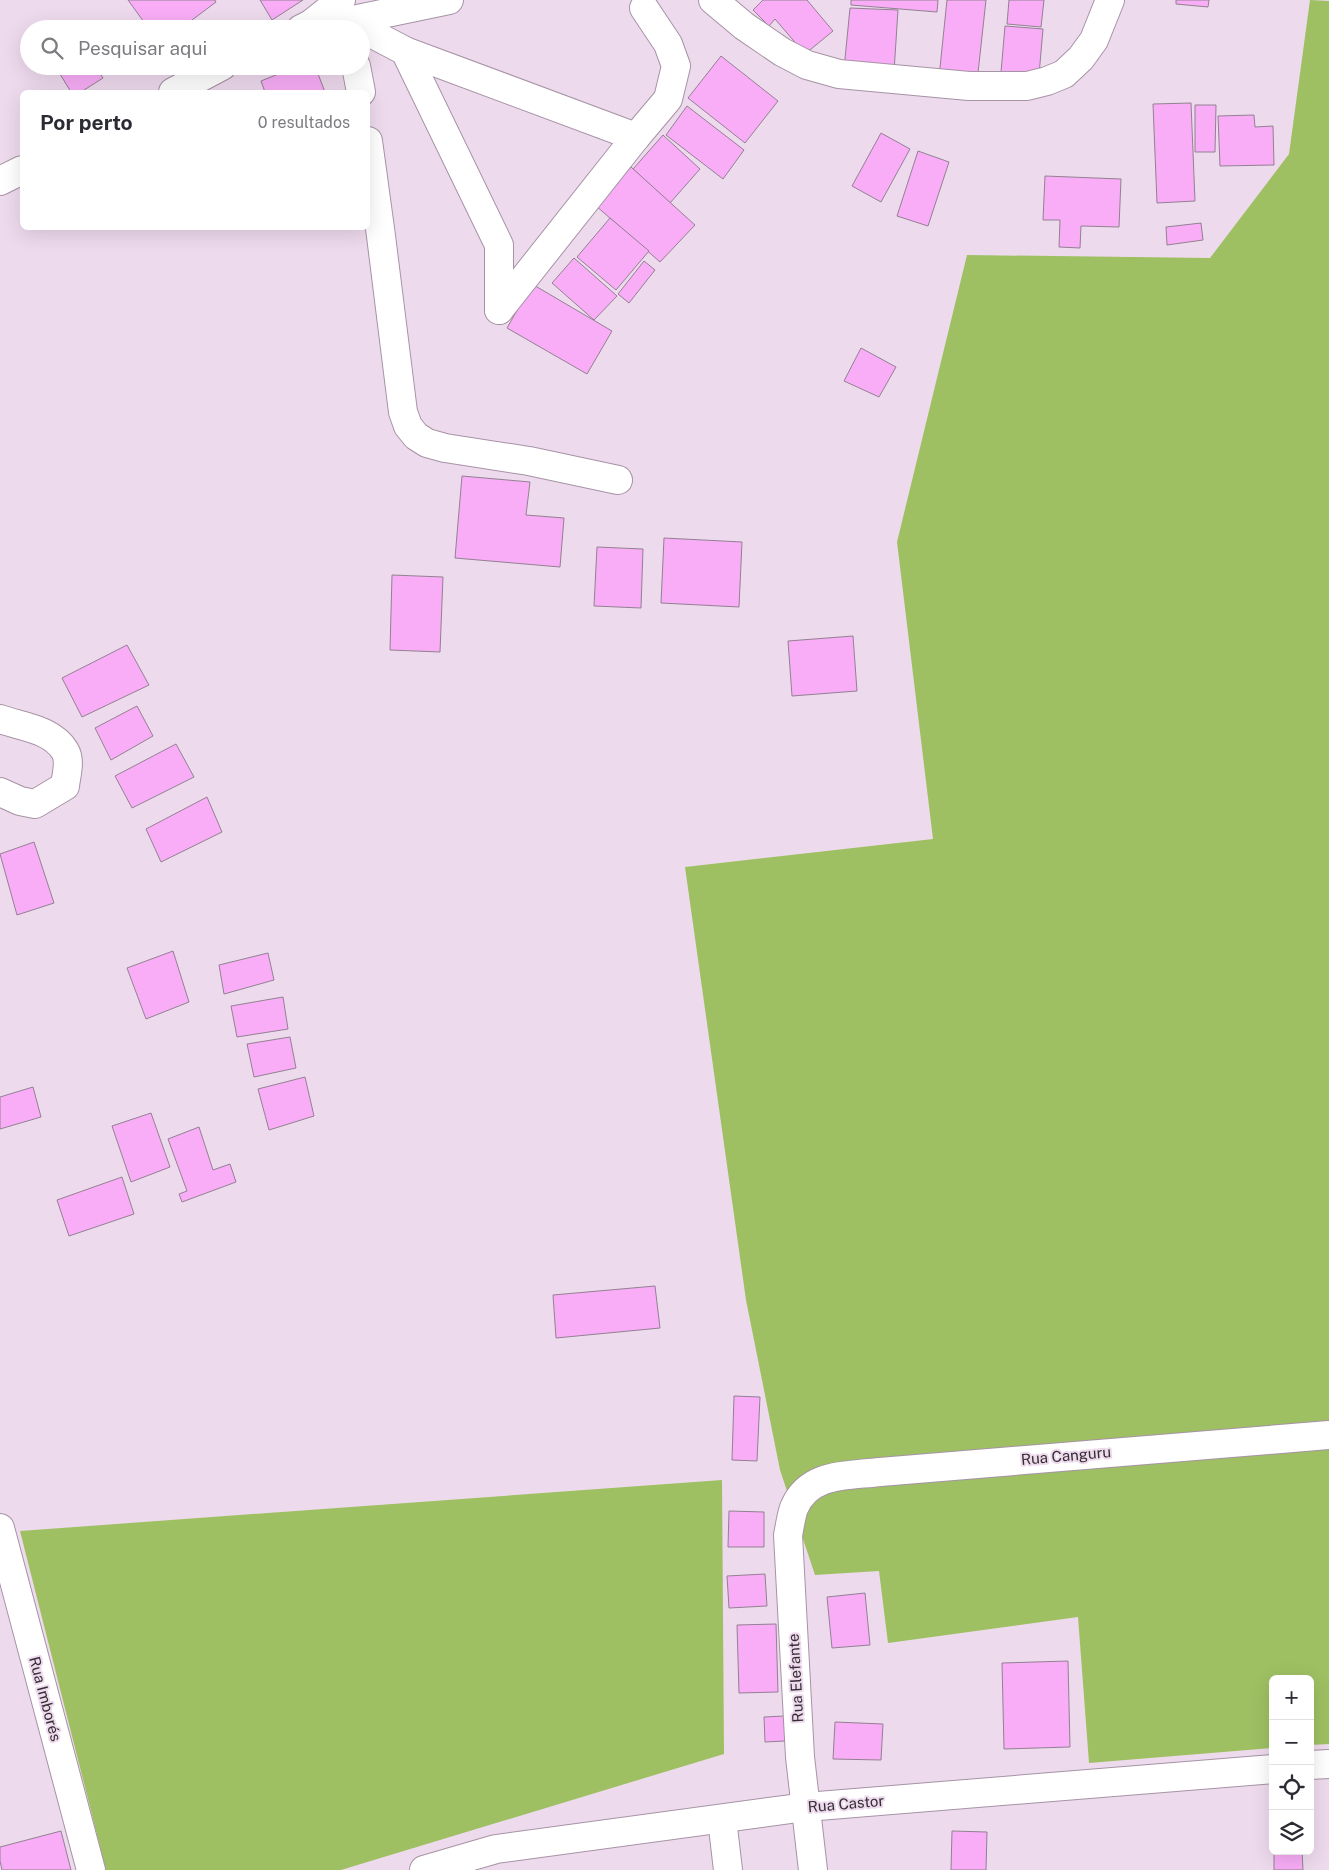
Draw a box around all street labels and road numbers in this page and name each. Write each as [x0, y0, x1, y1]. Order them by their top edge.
street label: Rua Canguru [1020, 1443, 1112, 1468]
street label: Rua Elefante [785, 1633, 806, 1723]
street label: Rua Imborés [26, 1655, 65, 1743]
street label: Rua Castor [807, 1792, 885, 1815]

